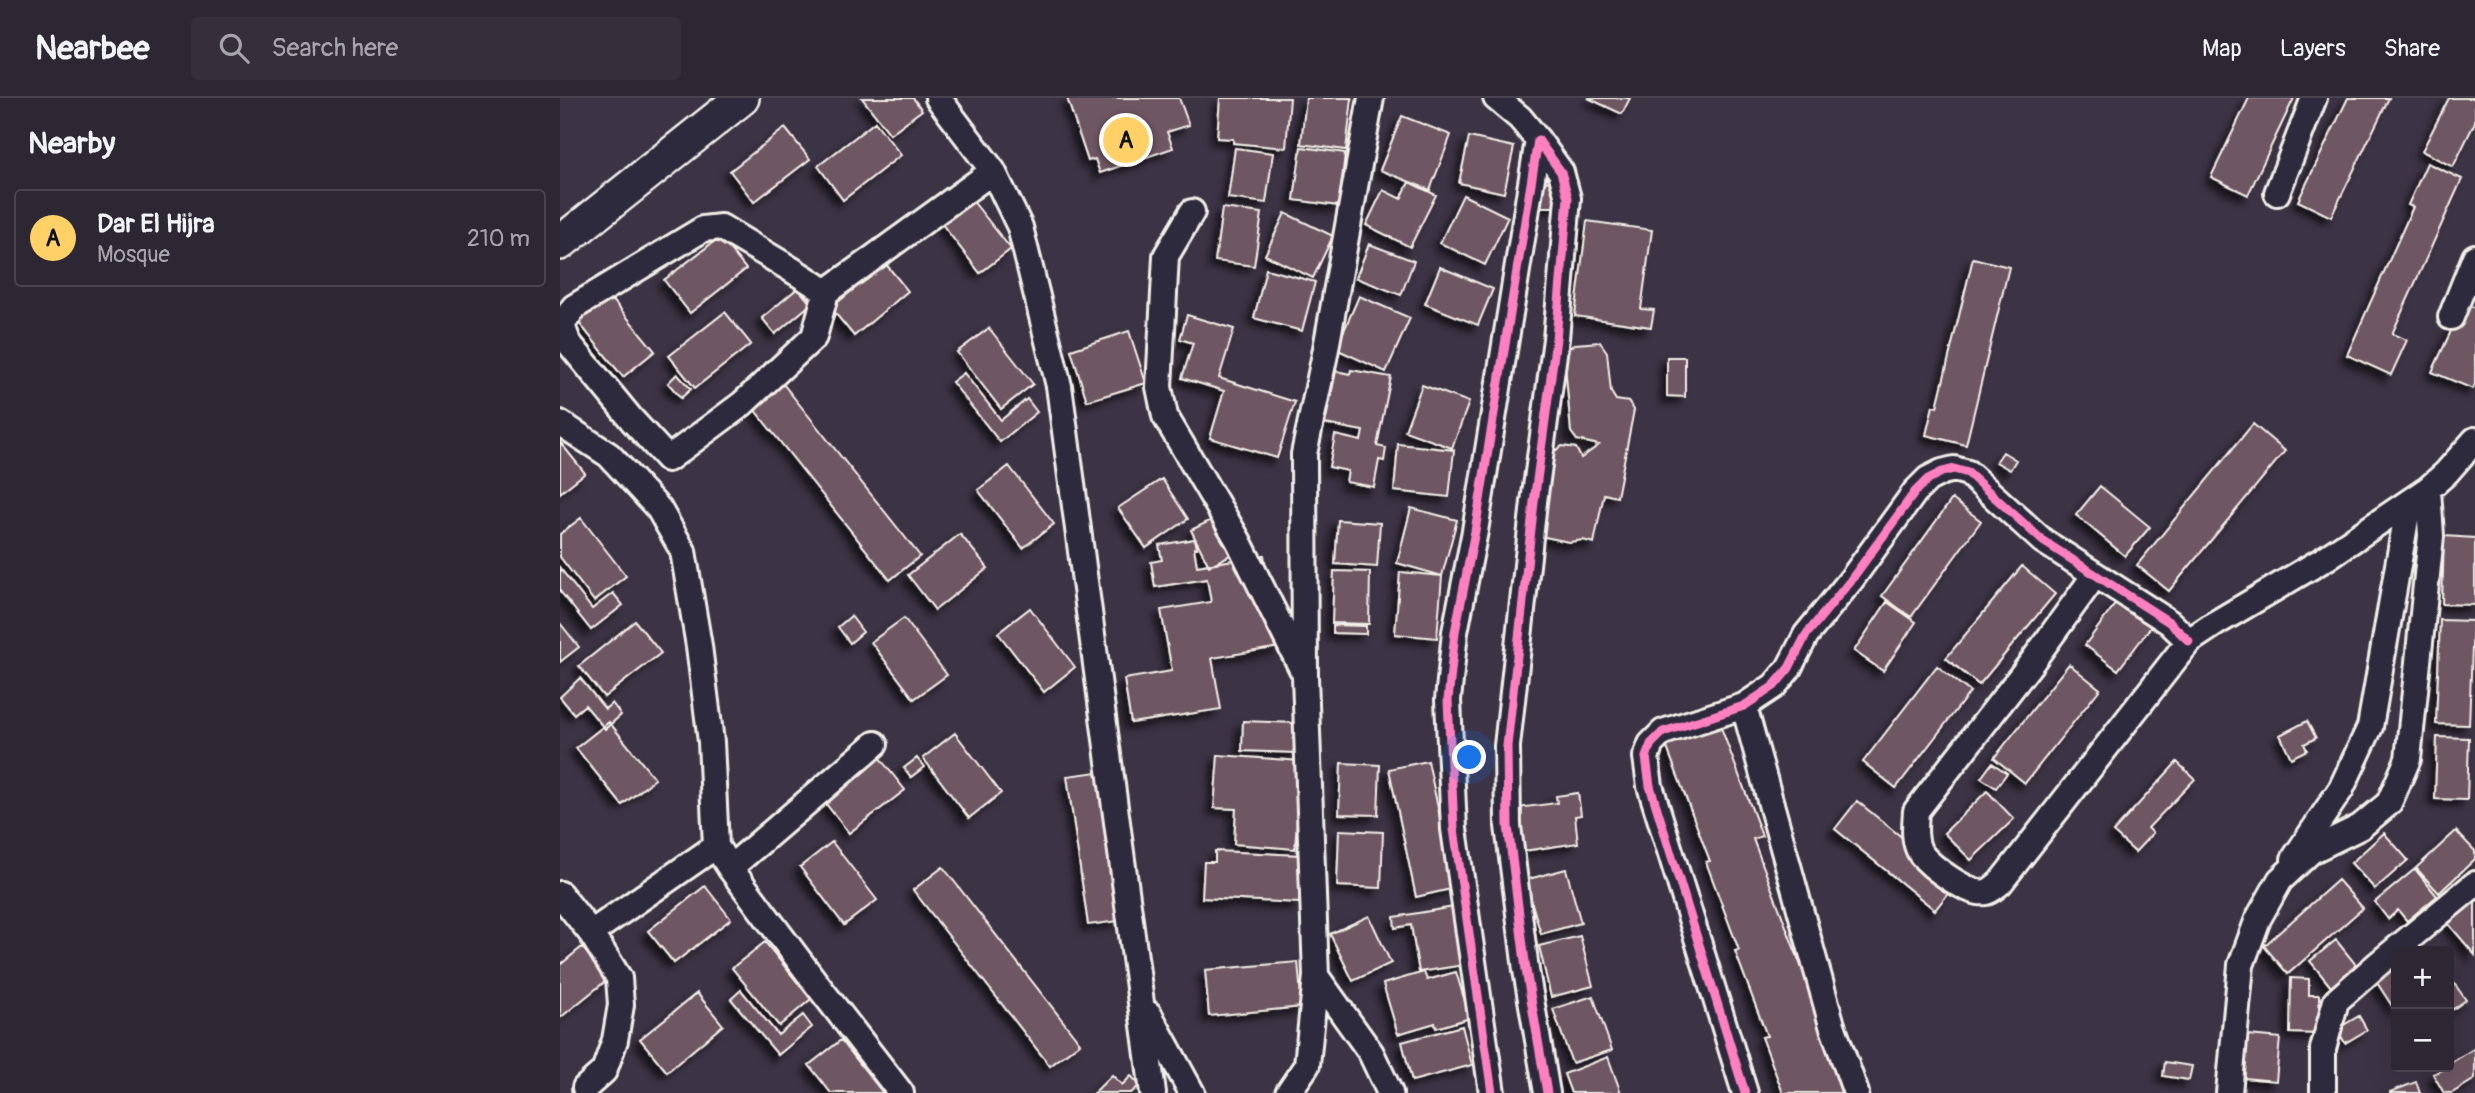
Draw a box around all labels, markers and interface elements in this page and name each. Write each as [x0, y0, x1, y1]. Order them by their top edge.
search box [191, 17, 681, 80]
text: Nearbee [35, 28, 149, 69]
icon: search [215, 29, 253, 67]
text: Search here [271, 32, 398, 64]
text: Map [2202, 34, 2242, 63]
text: Layers [2280, 34, 2346, 63]
text: Share [2384, 34, 2440, 63]
pin: A [1103, 114, 1149, 166]
text: Nearby [28, 125, 115, 162]
text: Dar El Hijra [97, 208, 215, 240]
text: A [46, 224, 60, 253]
text: 210 m [467, 224, 530, 253]
text: Mosque [97, 240, 170, 269]
your location [1452, 740, 1486, 774]
map controls [2391, 946, 2454, 1072]
button: + [2391, 946, 2454, 1009]
button: − [2391, 1009, 2454, 1072]

